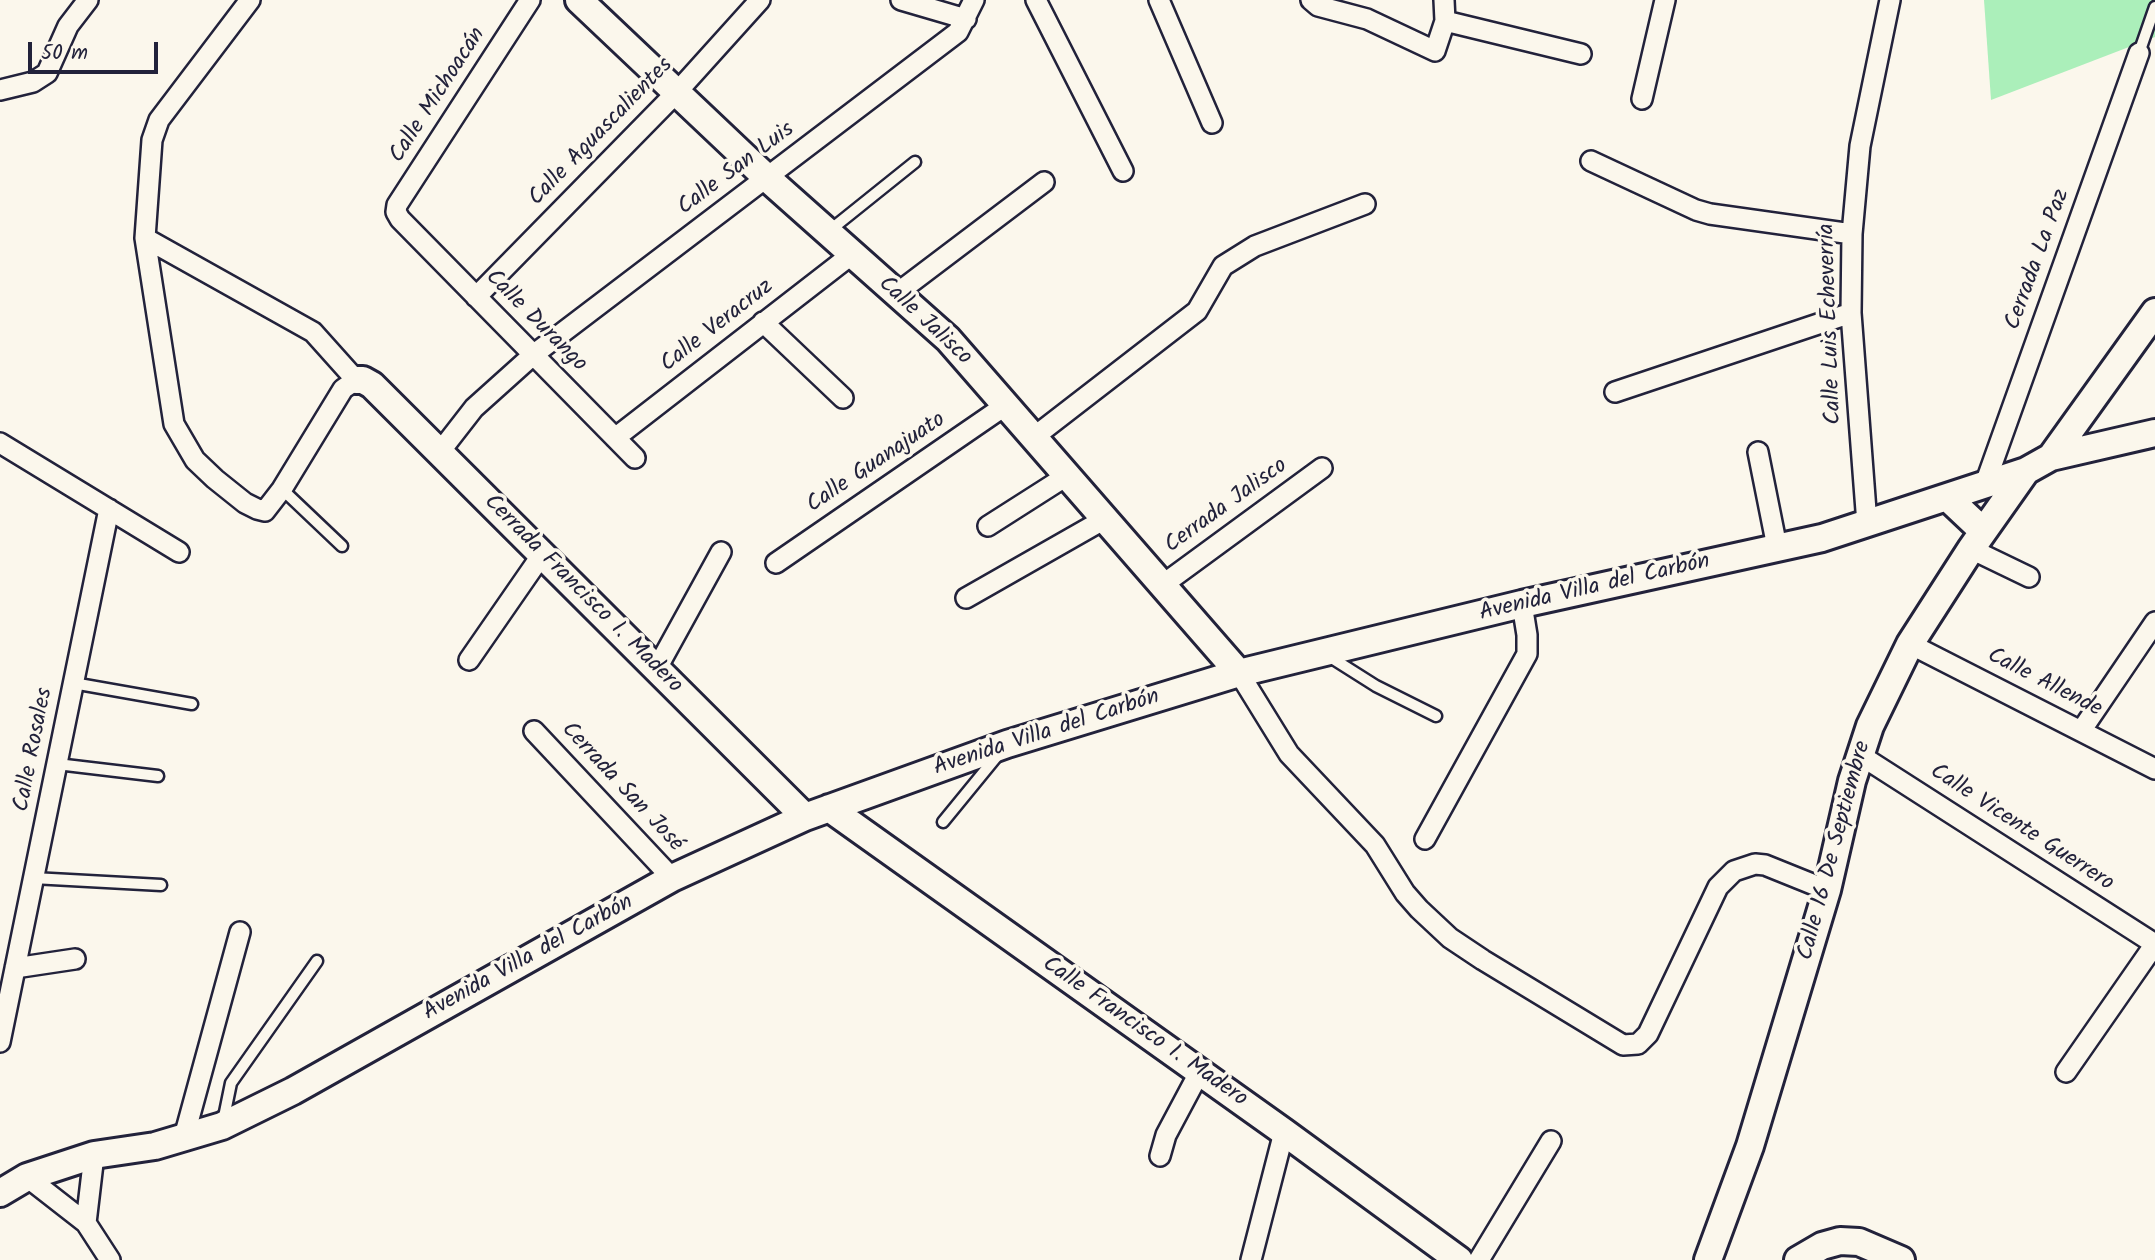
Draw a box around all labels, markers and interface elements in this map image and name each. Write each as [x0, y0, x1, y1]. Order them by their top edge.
street label: Calle Michoacán [385, 23, 493, 169]
scale bar [32, 28, 161, 72]
text: 50 m [41, 37, 88, 70]
street label: Calle Aguascalientes [524, 53, 680, 213]
street label: Calle San Luis [673, 117, 801, 223]
street label: Cerrada La Paz [2001, 186, 2077, 334]
street label: Calle Luis Echeverría [1815, 223, 1849, 425]
street label: Calle Durango [478, 265, 592, 379]
street label: Calle Jalisco [871, 271, 977, 373]
street label: Calle Veracruz [656, 274, 780, 380]
street label: Calle Guanajuato [802, 407, 952, 521]
street label: Cerrada Jalisco [1160, 453, 1294, 561]
street label: Cerrada Francisco I. Madero [477, 490, 687, 700]
street label: Avenida Villa del Carbón [1477, 549, 1713, 629]
street label: Calle Allende [1982, 643, 2106, 725]
street label: Avenida Villa del Carbón [931, 684, 1163, 784]
street label: Calle Rosales [9, 686, 61, 814]
street label: Cerrada San José [554, 717, 688, 859]
street label: Calle 16 De Septiembre [1793, 738, 1879, 964]
street label: Calle Vicente Guerrero [1924, 759, 2118, 899]
street label: Avenida Villa del Carbón [419, 890, 639, 1028]
street label: Calle Francisco I. Madero [1036, 952, 1252, 1114]

